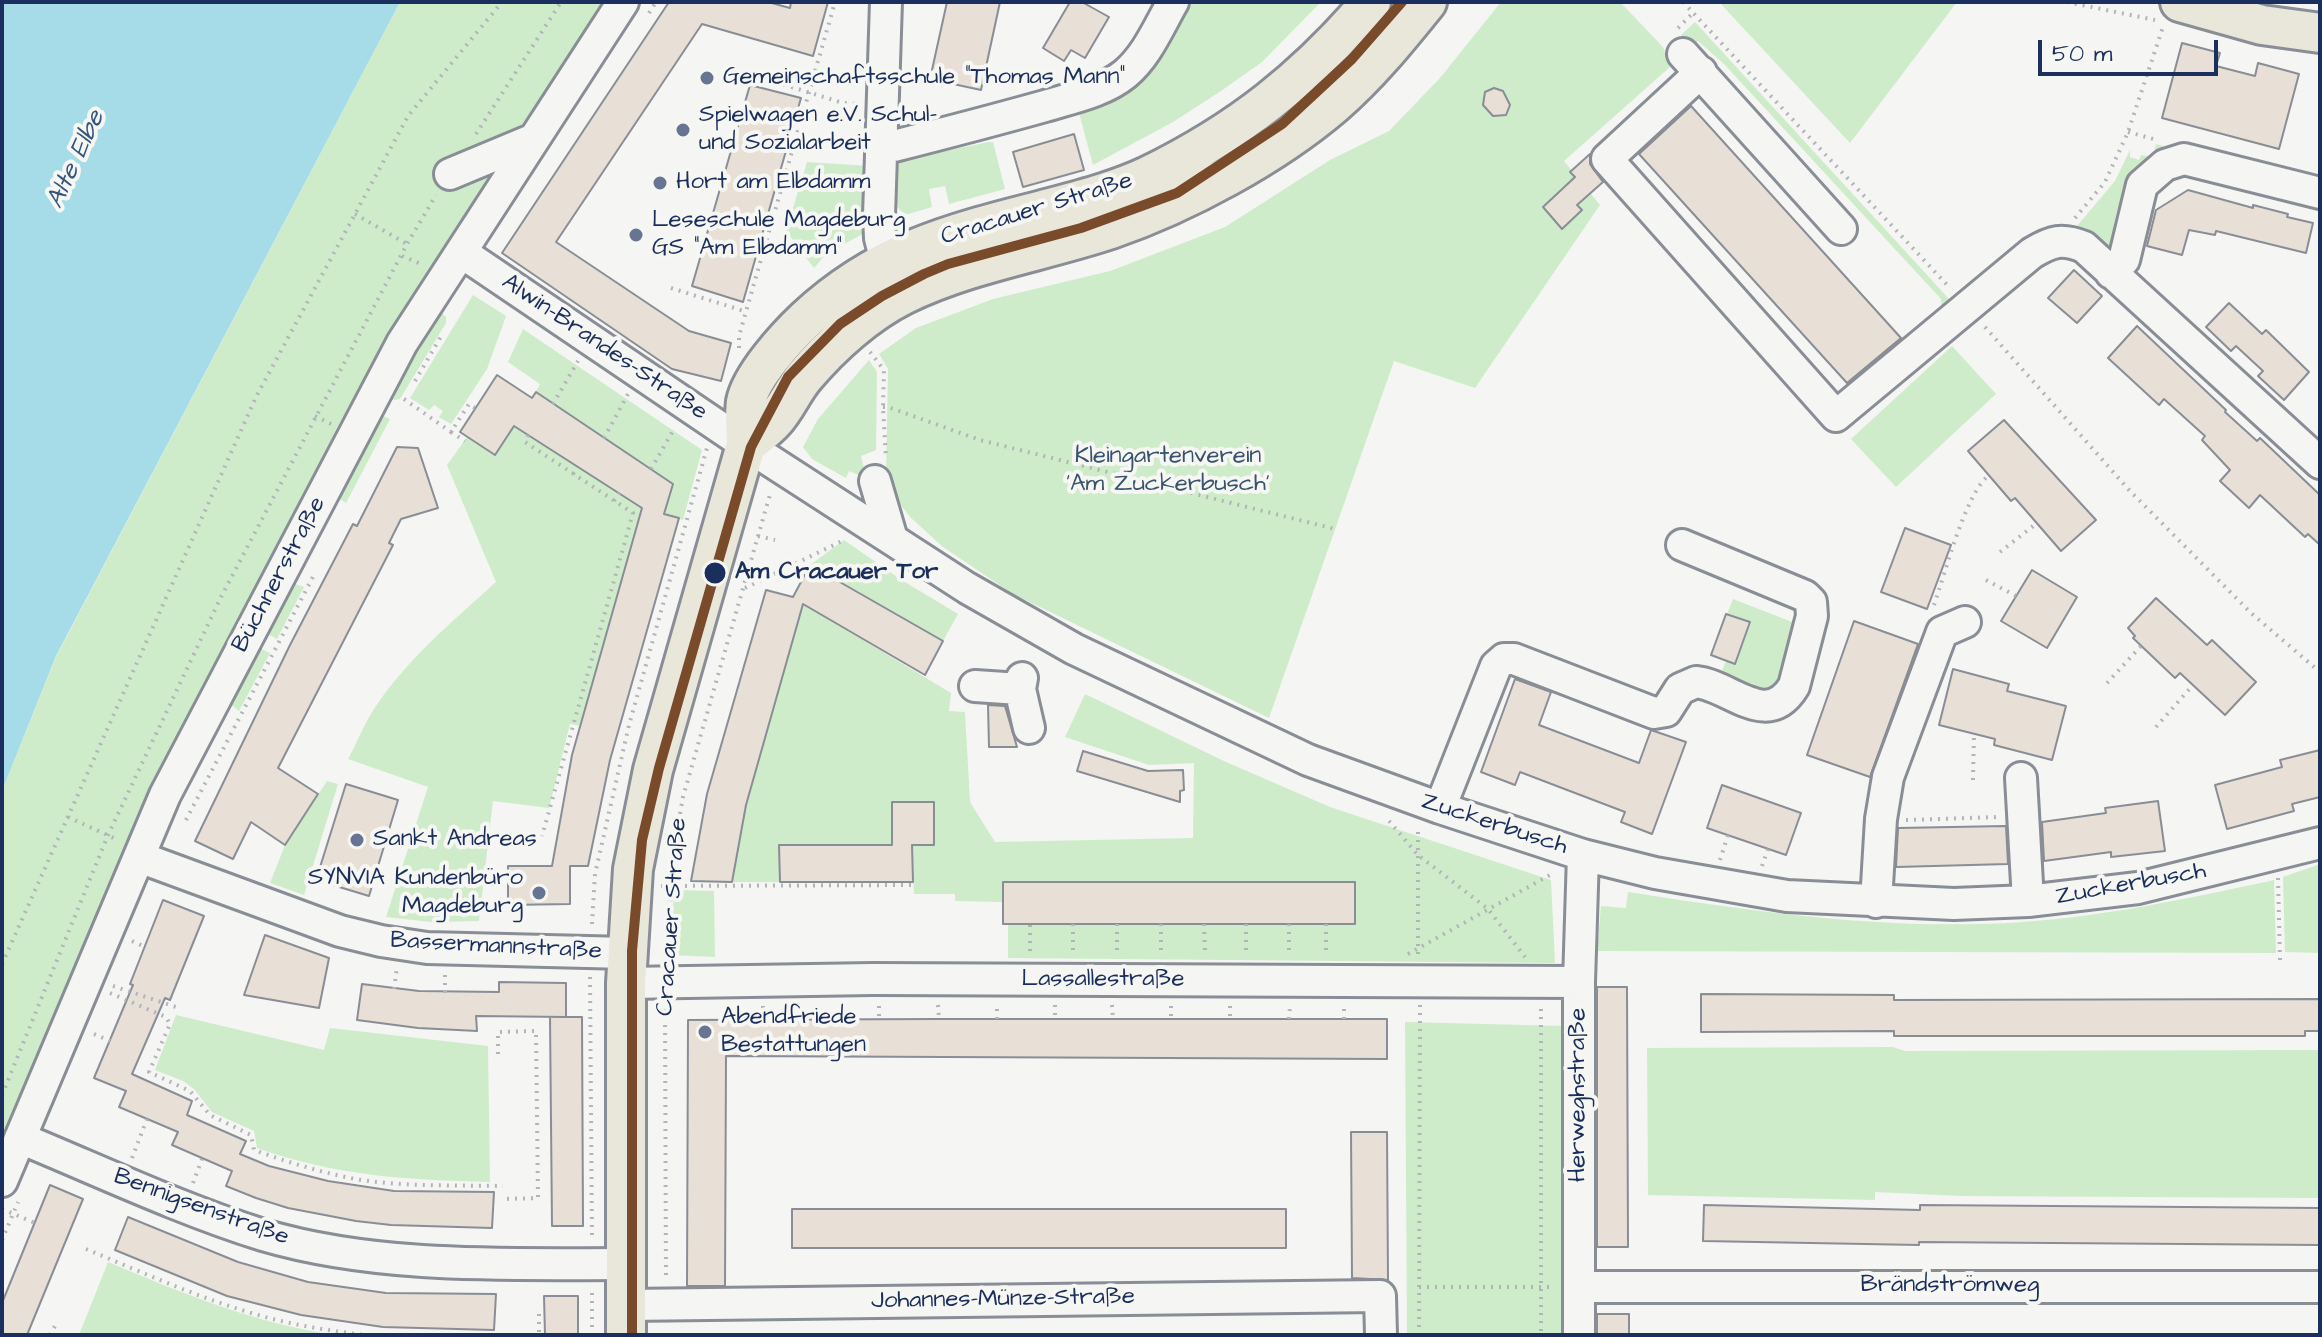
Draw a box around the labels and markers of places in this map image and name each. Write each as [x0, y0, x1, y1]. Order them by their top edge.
place label: Gemeinschaftsschule "Thomas Mann" [723, 64, 1125, 92]
marker: Gemeinschaftsschule "Thomas Mann" [698, 69, 716, 87]
place label: Spielwagen e.V. Schul- und Sozialarbeit [699, 102, 937, 158]
marker: Spielwagen e.V. Schul- und Sozialarbeit [674, 121, 692, 139]
place label: Hort am Elbdamm [676, 169, 870, 197]
marker: Hort am Elbdamm [651, 174, 669, 192]
place label: Leseschule Magdeburg GS "Am Elbdamm" [652, 207, 905, 263]
marker: Leseschule Magdeburg GS "Am Elbdamm" [627, 226, 645, 244]
place label: Am Cracauer Tor [735, 559, 938, 587]
marker: Am Cracauer Tor [702, 560, 728, 586]
place label: Sankt Andreas [373, 826, 537, 854]
marker: Sankt Andreas [348, 831, 366, 849]
place label: SYNVIA Kundenbüro Magdeburg [308, 865, 523, 921]
marker: SYNVIA Kundenbüro Magdeburg [530, 884, 548, 902]
place label: Abendfriede Bestattungen [721, 1004, 866, 1060]
marker: Abendfriede Bestattungen [696, 1023, 714, 1041]

